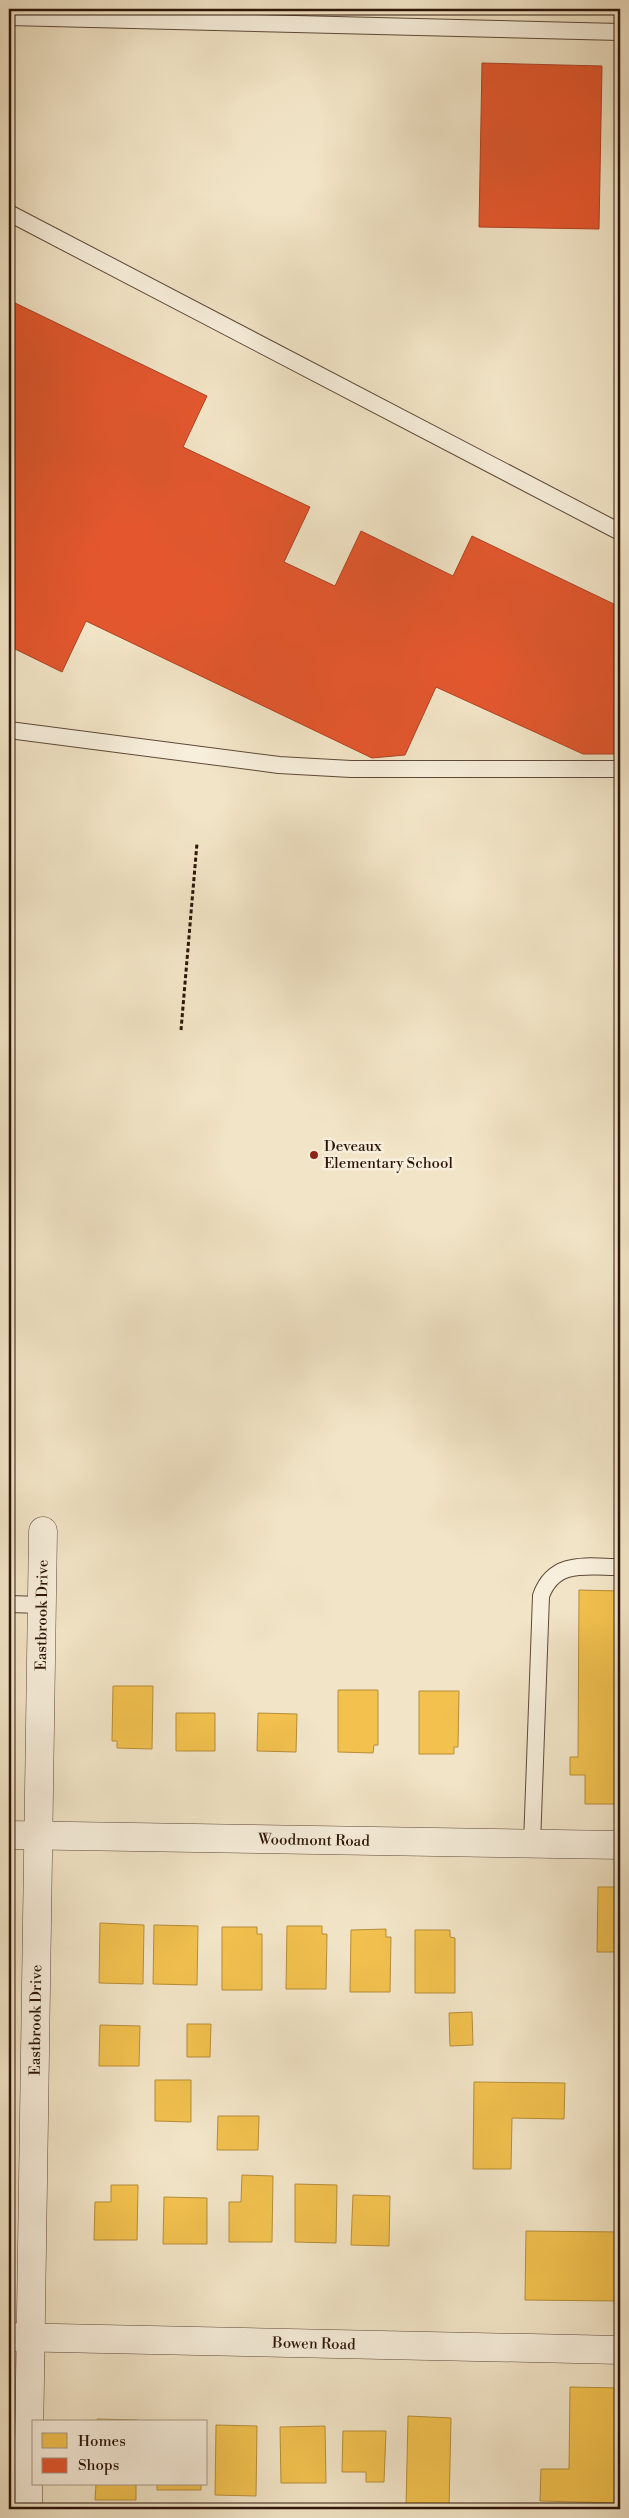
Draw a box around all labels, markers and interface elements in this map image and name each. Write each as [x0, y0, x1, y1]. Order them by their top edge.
place label: Deveaux Elementary School [324, 1137, 453, 1173]
marker: Deveaux Elementary School [308, 1149, 320, 1161]
street label: Eastbrook Drive [31, 1559, 52, 1671]
street label: Woodmont Road [257, 1830, 370, 1850]
street label: Eastbrook Drive [25, 1964, 46, 2076]
street label: Bowen Road [271, 2333, 356, 2354]
legend [32, 2420, 208, 2486]
text: Homes [78, 2432, 126, 2451]
text: Shops [78, 2456, 119, 2475]

